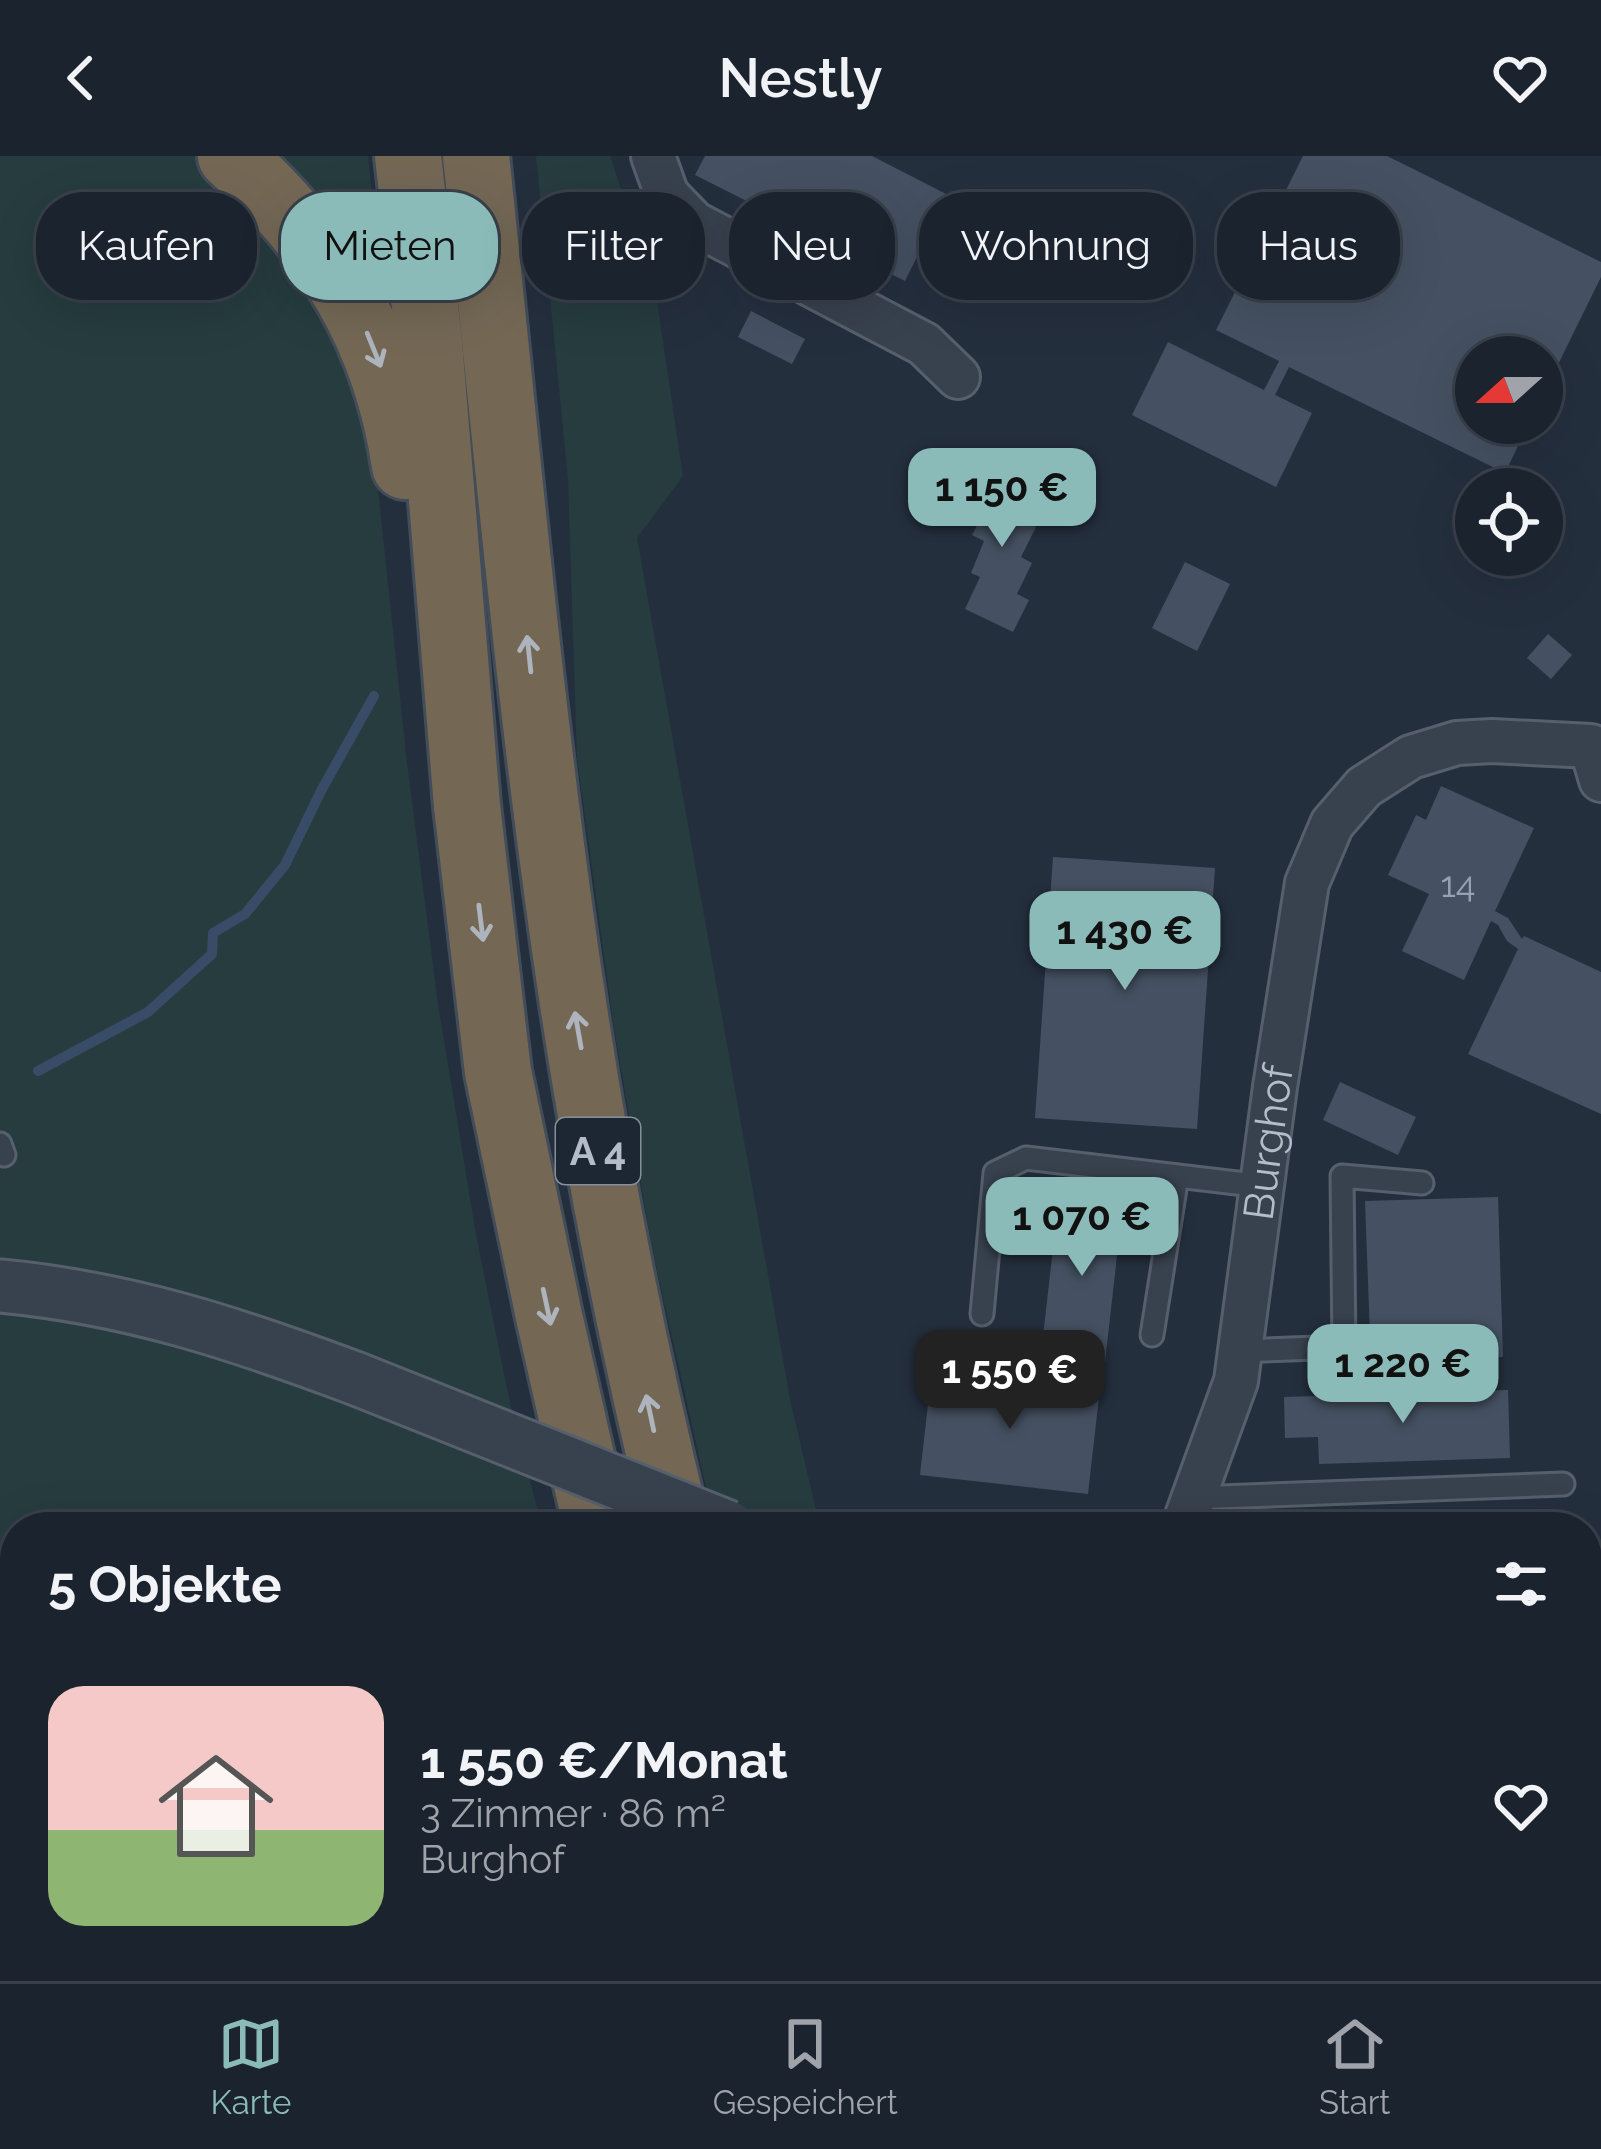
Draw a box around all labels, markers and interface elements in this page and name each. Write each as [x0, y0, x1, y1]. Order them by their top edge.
icon: back [48, 45, 114, 111]
icon: heart [1487, 45, 1553, 111]
text: Nestly [719, 46, 882, 110]
chip: Kaufen [36, 192, 257, 300]
chip: Mieten [281, 192, 498, 300]
chip: Filter [522, 192, 705, 300]
chip: Neu [729, 192, 895, 300]
chip: Wohnung [919, 192, 1193, 300]
chip: Haus [1217, 192, 1400, 300]
one-way arrow [365, 330, 386, 367]
north arrow [1455, 336, 1563, 444]
map controls [1455, 336, 1563, 576]
pin: 1 150 € [891, 448, 1113, 550]
text: 1 150 € [935, 464, 1069, 510]
button: locate [1455, 468, 1563, 576]
one-way arrow [517, 635, 540, 674]
house number: 14 [1440, 863, 1476, 905]
pin: 1 430 € [1014, 891, 1236, 993]
one-way arrow [470, 902, 492, 941]
text: 1 430 € [1056, 907, 1194, 953]
one-way arrow [565, 1011, 588, 1050]
street label: Burghof [1234, 1059, 1303, 1223]
road number: A 4 [556, 1118, 640, 1184]
pin: 1 070 € [971, 1177, 1193, 1279]
text: 1 070 € [1013, 1193, 1151, 1239]
one-way arrow [537, 1286, 559, 1325]
pin: 1 220 € [1292, 1324, 1514, 1426]
pin: 1 550 € [899, 1330, 1121, 1432]
text: 1 220 € [1334, 1340, 1472, 1386]
text: 1 550 € [942, 1346, 1078, 1392]
one-way arrow [637, 1395, 660, 1433]
icon: filters [1488, 1551, 1554, 1617]
text: 5 Objekte [48, 1554, 282, 1614]
text: 1 550 €/Monat [420, 1730, 788, 1790]
icon: home [144, 1734, 288, 1878]
icon: heart [1488, 1773, 1554, 1839]
text: 3 Zimmer · 86 m² [420, 1790, 726, 1836]
text: Burghof [420, 1836, 565, 1882]
tab: Karte [211, 2011, 292, 2122]
tab: Gespeichert [713, 2011, 898, 2122]
tab: Start [1319, 2011, 1390, 2122]

